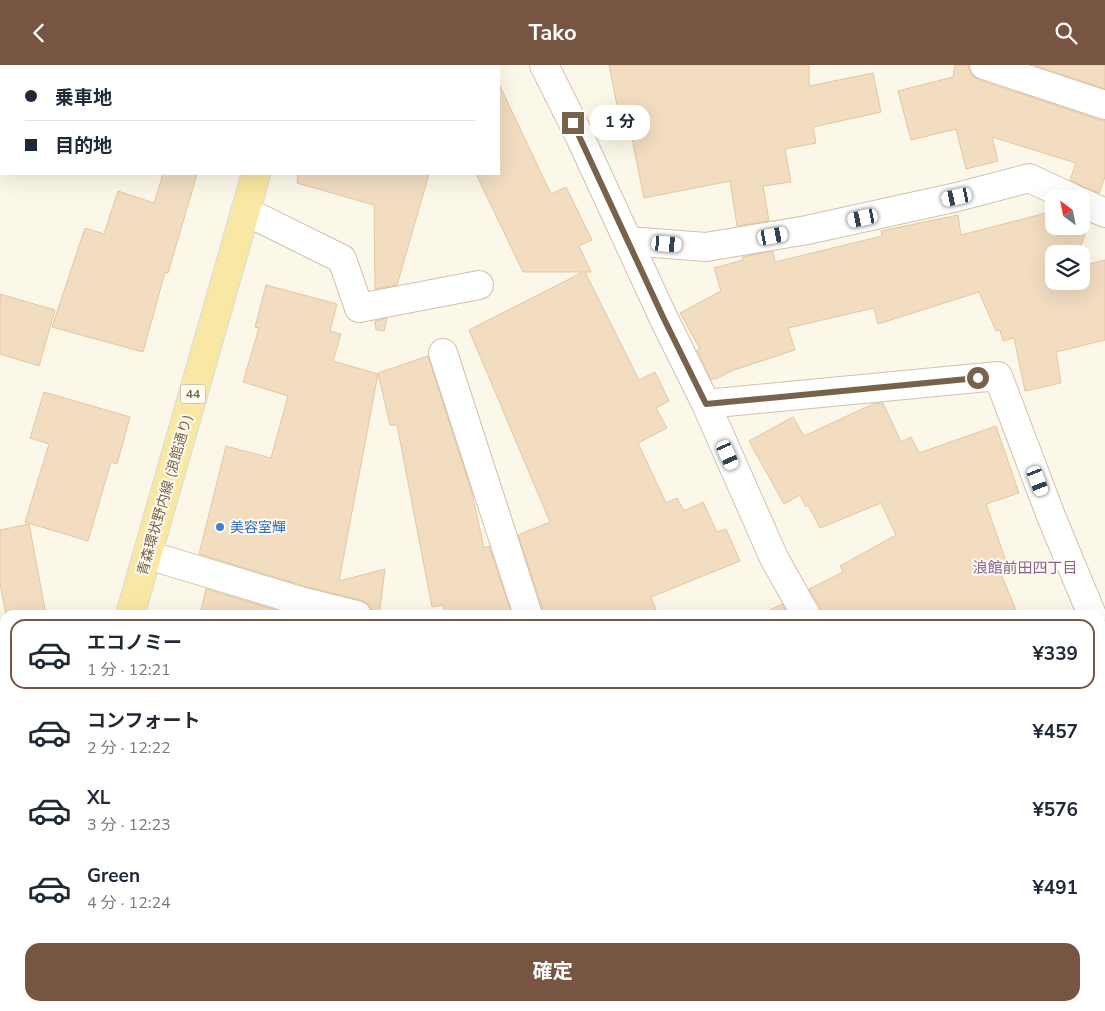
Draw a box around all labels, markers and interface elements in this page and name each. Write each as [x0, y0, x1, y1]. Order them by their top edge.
text: Tako [528, 18, 577, 48]
icon: back [25, 19, 53, 47]
icon: search [1052, 19, 1080, 47]
text: 乗車地 [55, 85, 112, 111]
callout: 1 分 [590, 105, 650, 141]
text: 1 分 [605, 111, 635, 133]
route end [562, 112, 584, 134]
text: 目的地 [55, 133, 112, 159]
car [940, 187, 973, 207]
north arrow [1045, 190, 1090, 235]
map controls [1045, 190, 1090, 290]
car [846, 208, 879, 228]
car [756, 226, 789, 246]
car [651, 235, 682, 253]
button: layers [1045, 245, 1090, 290]
route start [967, 367, 989, 389]
road number: 44 [180, 385, 206, 403]
street label: 青森環状野内線 (浪館通り) [133, 412, 197, 578]
car [715, 438, 740, 472]
car [1025, 464, 1050, 498]
place label: 美容室輝 [230, 518, 286, 537]
marker: 美容室輝 [214, 521, 226, 533]
district label: 浪館前田四丁目 [972, 558, 1078, 578]
text: エコノミー [87, 630, 182, 656]
icon: car [27, 632, 72, 677]
text: ¥339 [1032, 641, 1078, 667]
text: 1 分 · 12:21 [87, 659, 171, 681]
text: コンフォート [87, 708, 200, 734]
icon: car [27, 710, 72, 755]
text: ¥457 [1032, 719, 1078, 745]
text: 2 分 · 12:22 [87, 737, 171, 759]
text: XL [87, 785, 110, 811]
icon: car [27, 788, 72, 833]
text: ¥576 [1032, 797, 1078, 823]
text: 3 分 · 12:23 [87, 814, 171, 836]
text: Green [87, 863, 140, 889]
icon: car [27, 866, 72, 911]
text: ¥491 [1032, 875, 1078, 901]
text: 4 分 · 12:24 [87, 892, 171, 914]
button: 確定 [25, 943, 1080, 1001]

